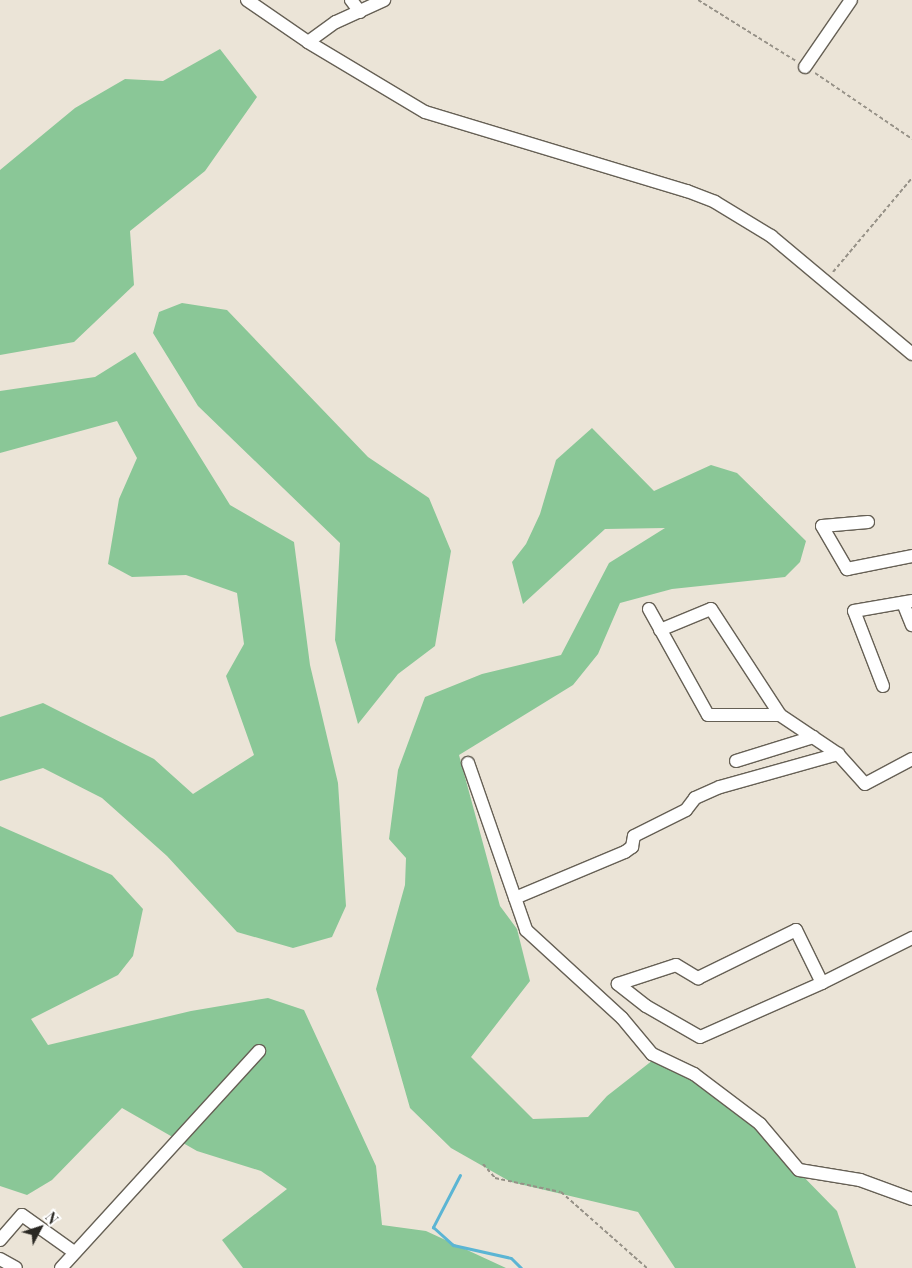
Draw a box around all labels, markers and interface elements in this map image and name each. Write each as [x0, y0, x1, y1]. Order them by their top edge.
north arrow [15, 1203, 65, 1253]
text: N [41, 1208, 62, 1228]

